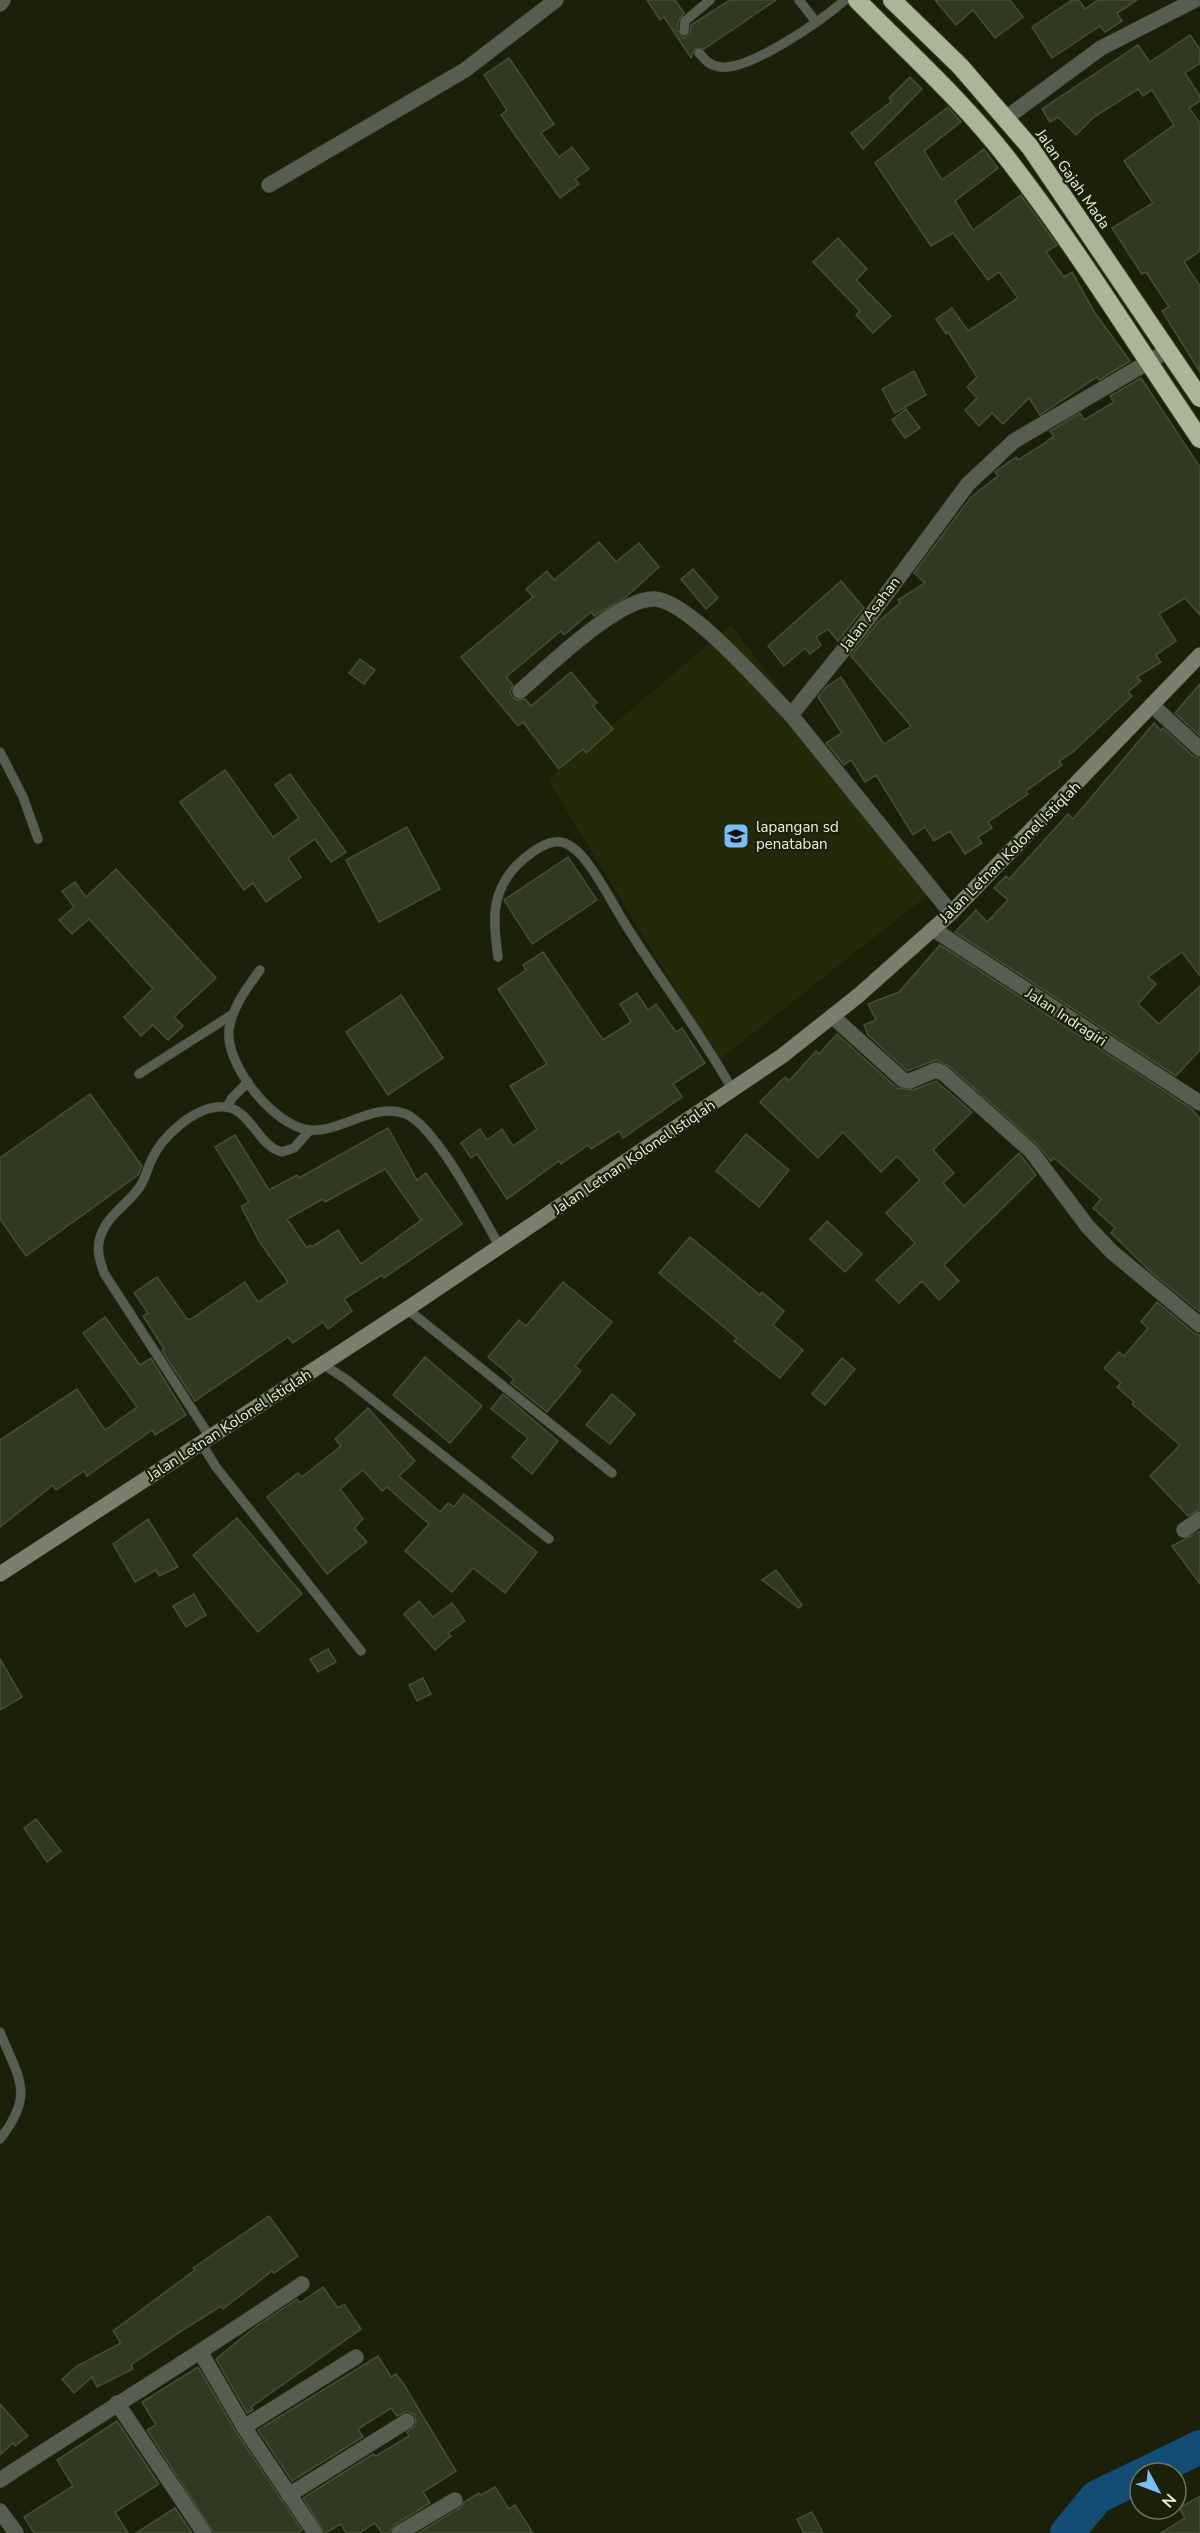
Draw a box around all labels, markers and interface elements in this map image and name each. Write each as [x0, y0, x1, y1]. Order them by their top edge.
street label: Jalan Gajah Mada [1030, 124, 1115, 233]
street label: Jalan Asahan [835, 573, 905, 656]
street label: Jalan Letnan Kolonel Istiqlah [934, 777, 1085, 928]
place label: lapangan sd penataban [756, 817, 839, 854]
school or university icon: lapangan sd penataban [721, 821, 751, 851]
street label: Jalan Indragiri [1021, 983, 1110, 1051]
street label: Jalan Letnan Kolonel Istiqlah [548, 1095, 719, 1220]
street label: Jalan Letnan Kolonel Istiqlah [142, 1364, 315, 1486]
north arrow [1128, 2461, 1188, 2521]
text: N [1156, 2488, 1181, 2512]

